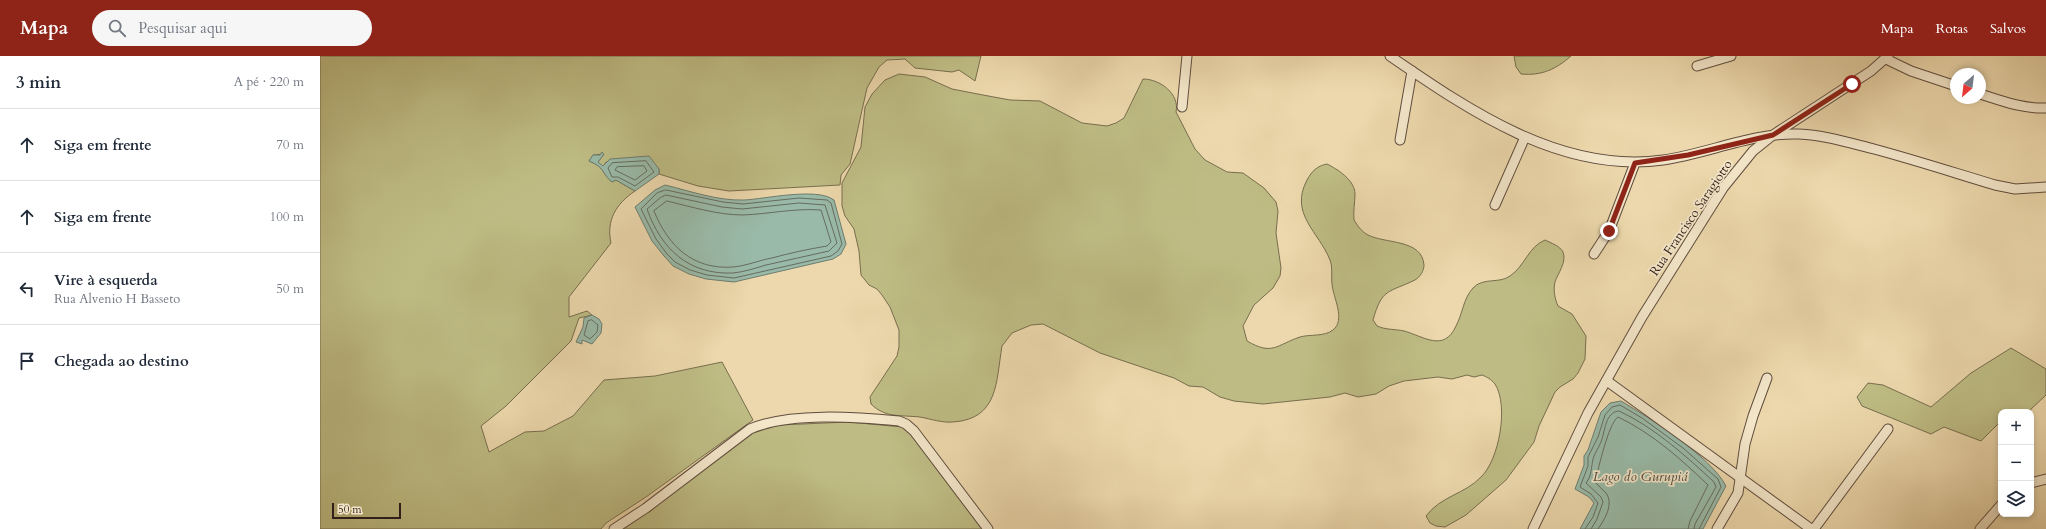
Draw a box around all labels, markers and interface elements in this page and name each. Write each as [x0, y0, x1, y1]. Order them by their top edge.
search box [92, 10, 372, 46]
text: Mapa [20, 15, 68, 41]
icon: search [106, 17, 128, 39]
text: Pesquisar aqui [138, 18, 227, 38]
text: Mapa [1881, 19, 1914, 38]
text: Rotas [1936, 19, 1968, 38]
text: Salvos [1990, 19, 2026, 38]
north arrow [1950, 68, 1986, 104]
text: 3 min [16, 71, 61, 94]
text: A pé · 220 m [234, 73, 304, 91]
route start [1843, 75, 1861, 93]
icon: ahead [16, 134, 38, 156]
text: Siga em frente [54, 135, 152, 155]
text: 70 m [276, 136, 304, 154]
street label: Rua Francisco Saragiotto [1645, 156, 1737, 280]
icon: ahead [16, 206, 38, 228]
text: Siga em frente [54, 207, 152, 227]
text: 100 m [270, 208, 304, 226]
route end [1600, 222, 1618, 240]
text: Vire à esquerda [54, 270, 158, 290]
icon: left [16, 278, 38, 300]
text: 50 m [276, 280, 304, 298]
text: Rua Alvenio H Basseto [54, 290, 180, 308]
icon: arrive [16, 350, 38, 372]
text: Chegada ao destino [54, 351, 189, 371]
map controls [1998, 409, 2034, 517]
button: + [1998, 409, 2034, 445]
button: − [1998, 445, 2034, 481]
water label: Lago do Gurupiá [1593, 467, 1688, 486]
button: layers [1998, 481, 2034, 517]
scale bar [332, 501, 401, 520]
text: 50 m [338, 502, 362, 517]

